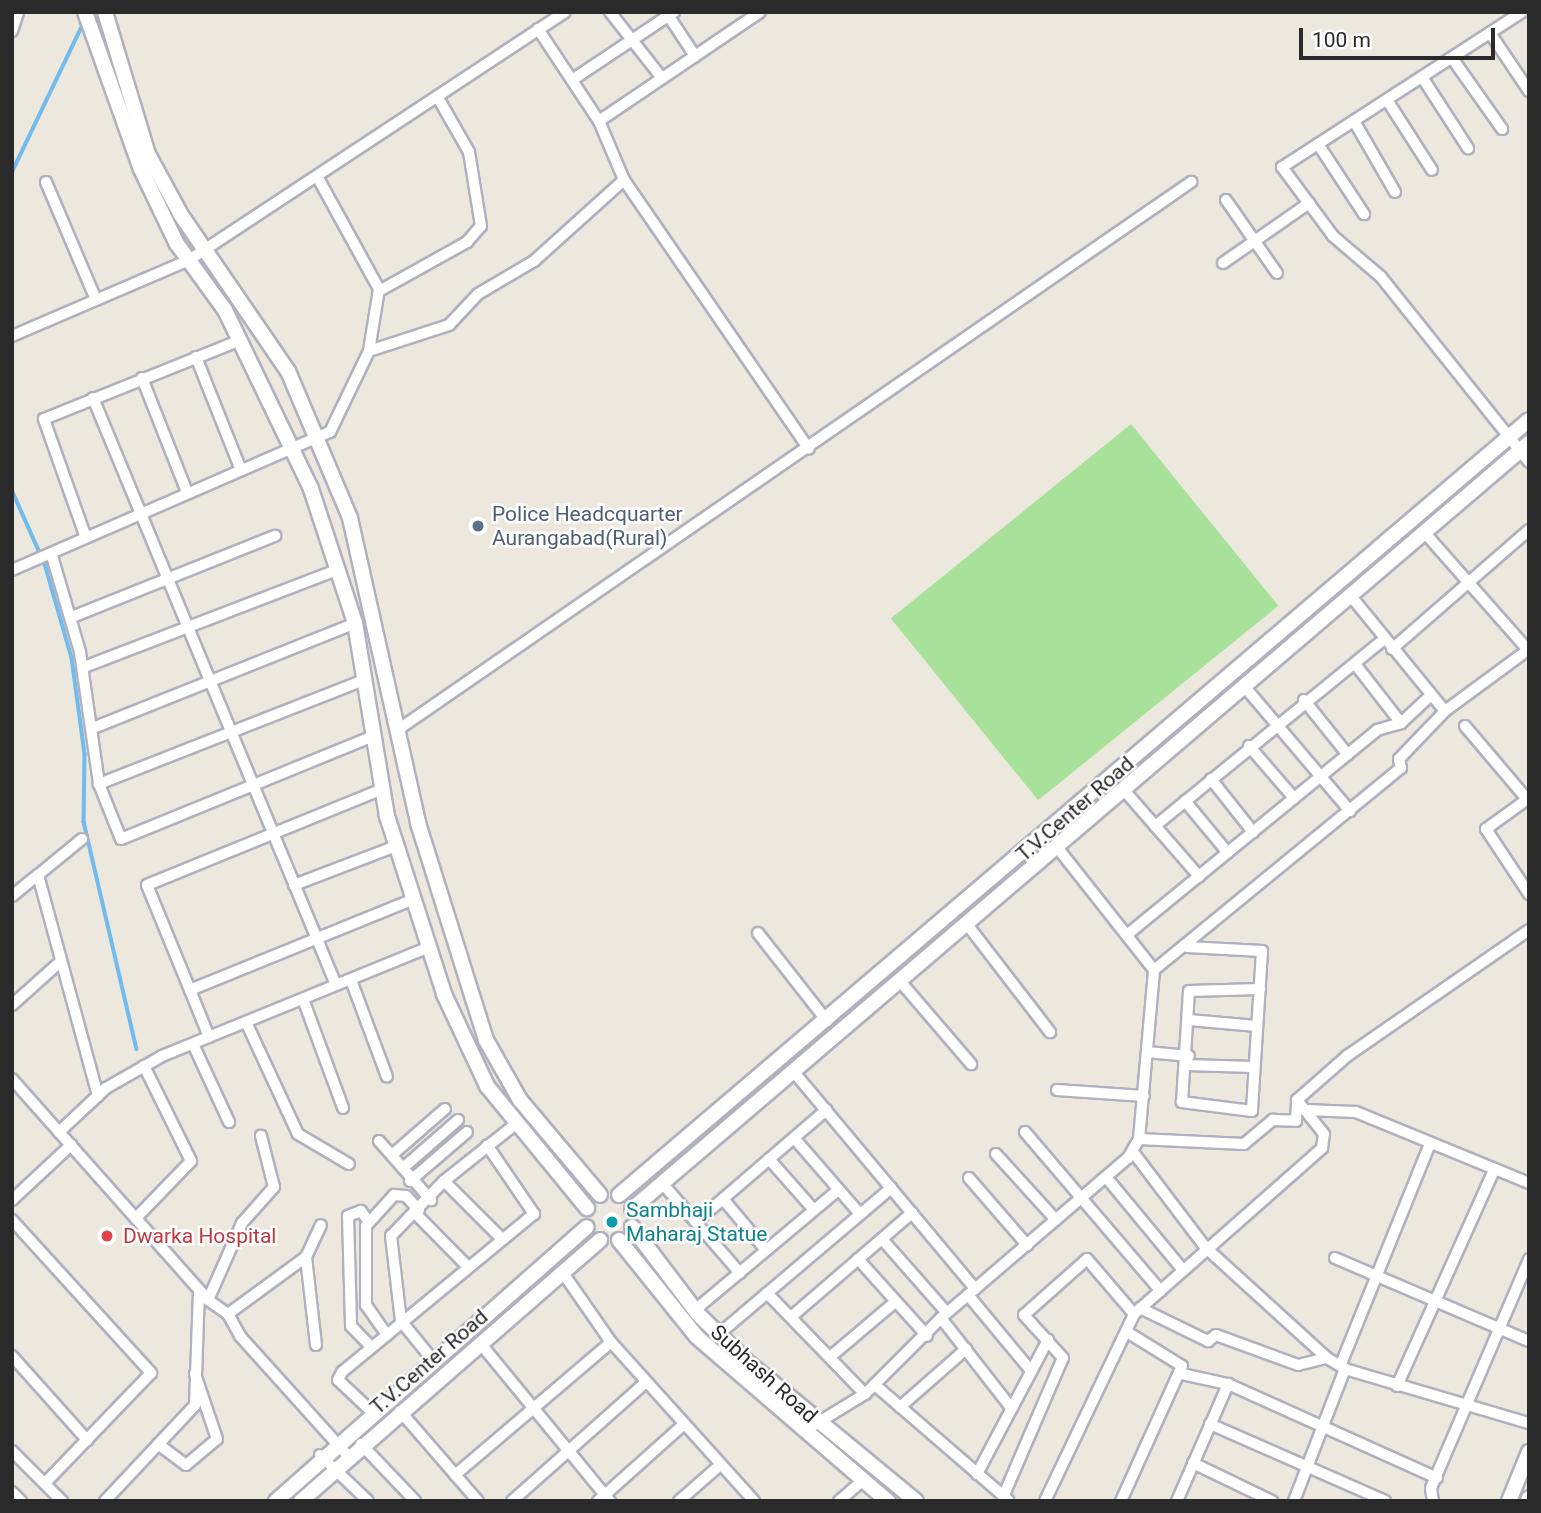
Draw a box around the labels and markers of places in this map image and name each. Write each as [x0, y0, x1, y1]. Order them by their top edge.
place label: Police Headcquarter Aurangabad(Rural) [492, 501, 683, 551]
marker: Police Headcquarter Aurangabad(Rural) [470, 518, 486, 534]
place label: Sambhaji Maharaj Statue [626, 1197, 767, 1247]
marker: Sambhaji Maharaj Statue [604, 1214, 620, 1230]
place label: Dwarka Hospital [123, 1223, 276, 1249]
marker: Dwarka Hospital [97, 1226, 117, 1246]

